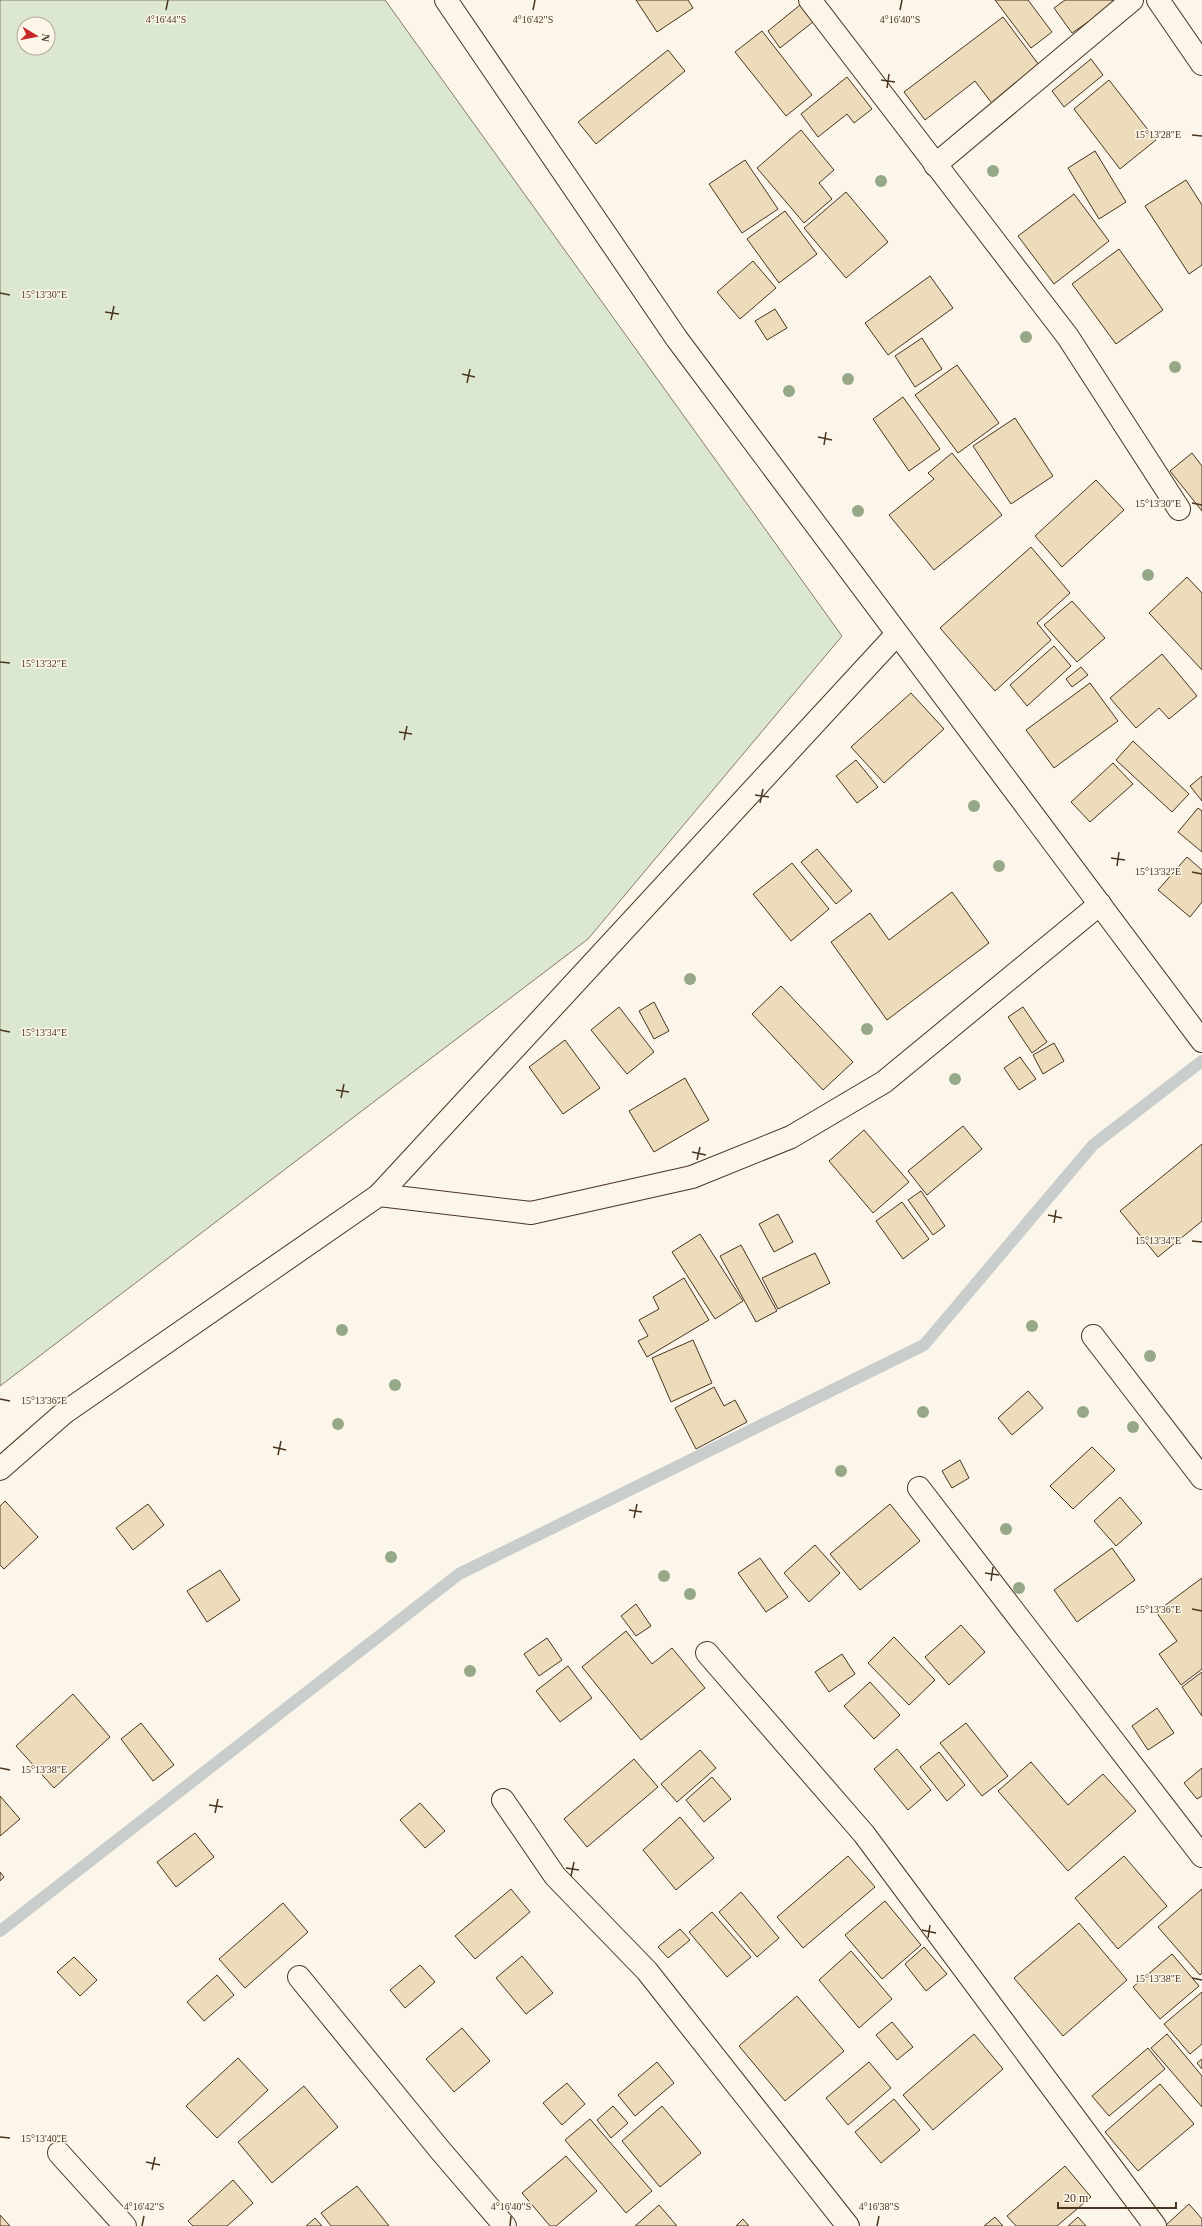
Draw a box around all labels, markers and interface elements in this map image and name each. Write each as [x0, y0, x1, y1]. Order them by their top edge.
text: 4°16'44"S [146, 14, 186, 25]
text: 4°16'42"S [513, 14, 553, 25]
text: 4°16'40"S [880, 14, 920, 25]
north arrow [16, 16, 56, 56]
text: N [39, 33, 52, 43]
text: 15°13'28"E [1135, 129, 1181, 140]
text: 15°13'30"E [21, 289, 67, 300]
text: 15°13'30"E [1135, 498, 1181, 509]
text: 15°13'32"E [21, 658, 67, 669]
text: 15°13'32"E [1135, 866, 1181, 877]
text: 15°13'34"E [21, 1027, 67, 1038]
text: 15°13'34"E [1135, 1235, 1181, 1246]
text: 15°13'36"E [21, 1395, 67, 1406]
text: 15°13'36"E [1135, 1604, 1181, 1615]
text: 15°13'38"E [21, 1764, 67, 1775]
text: 15°13'38"E [1135, 1973, 1181, 1984]
text: 15°13'40"E [21, 2133, 67, 2144]
scale bar [1058, 2184, 1176, 2210]
text: 20 m [1064, 2191, 1089, 2205]
text: 4°16'42"S [124, 2201, 164, 2212]
text: 4°16'40"S [491, 2201, 531, 2212]
text: 4°16'38"S [859, 2201, 899, 2212]

